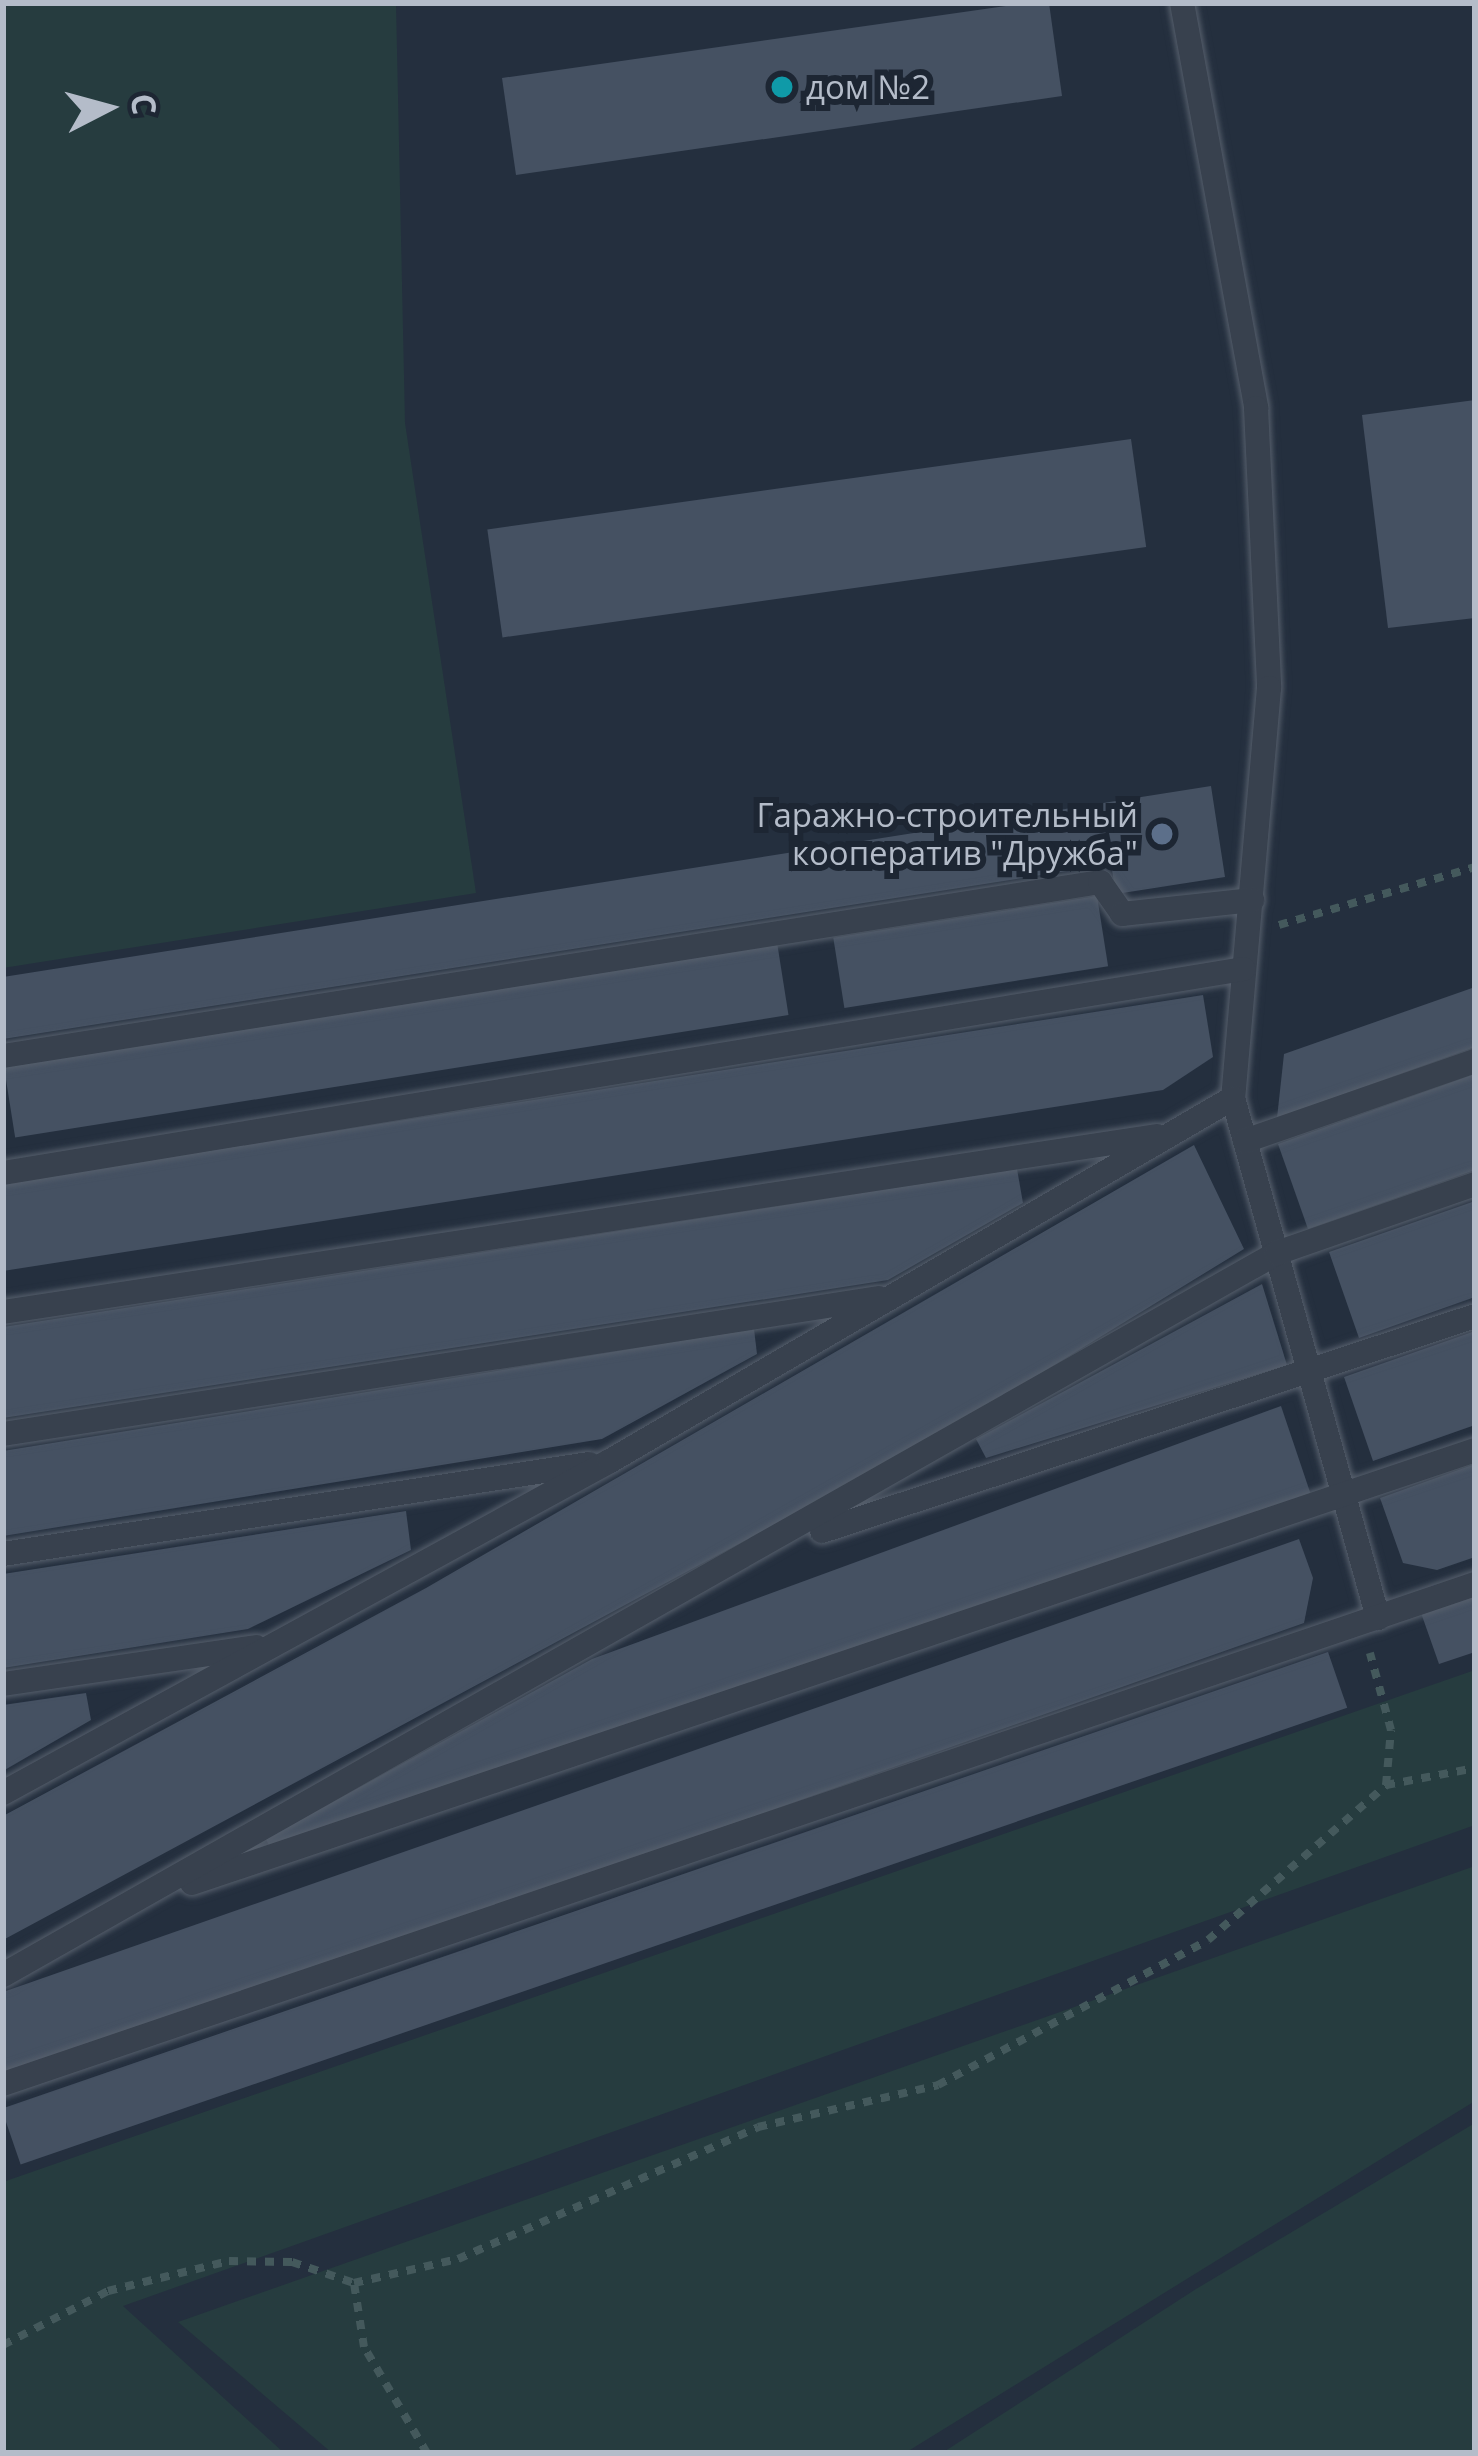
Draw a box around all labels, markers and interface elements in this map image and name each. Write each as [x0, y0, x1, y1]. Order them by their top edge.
north arrow [48, 48, 168, 168]
place label: дом №2 [806, 67, 930, 107]
marker: дом №2 [769, 74, 795, 100]
text: С [121, 91, 168, 117]
place label: Гаражно-строительный кооператив "Дружба" [756, 795, 1138, 873]
marker: Гаражно-строительный кооператив "Дружба" [1149, 821, 1175, 847]

